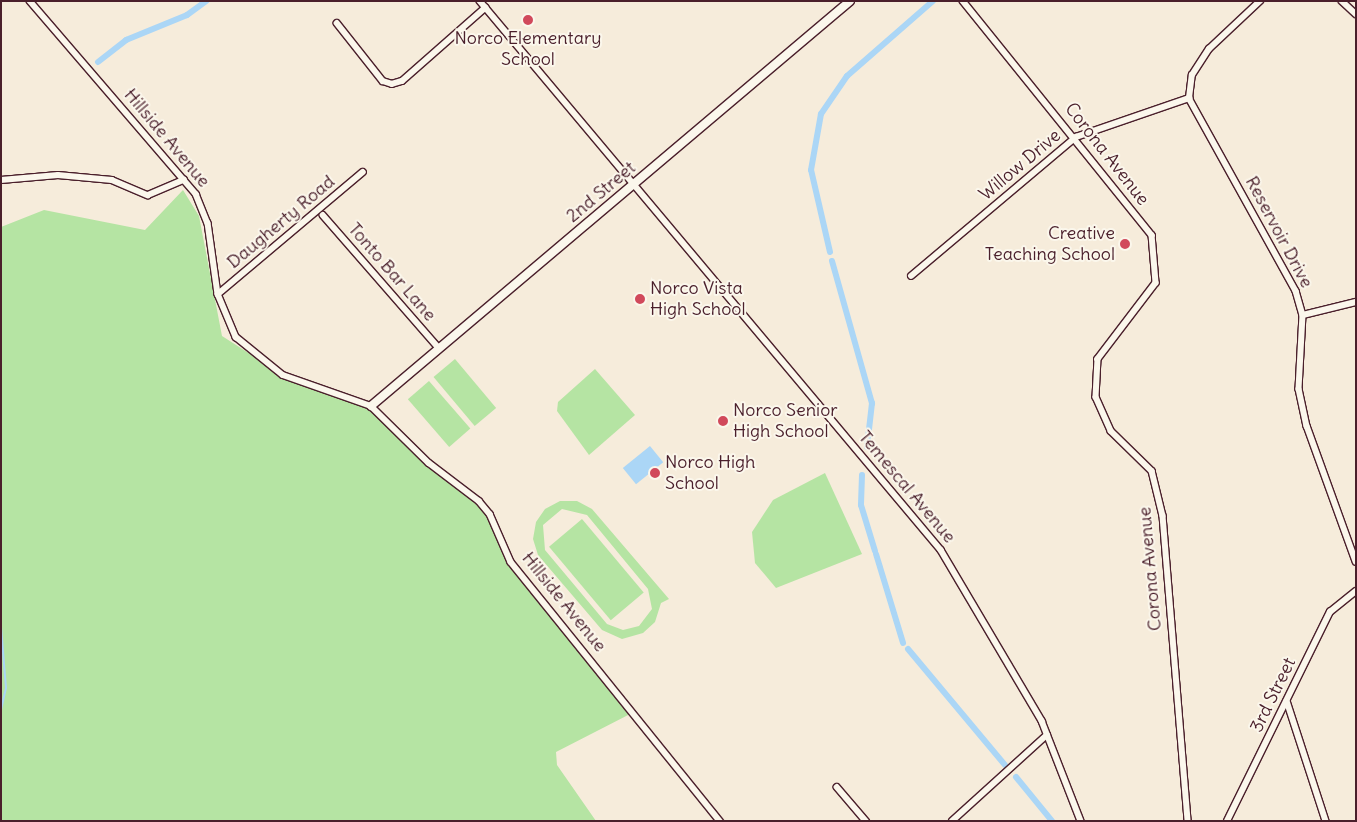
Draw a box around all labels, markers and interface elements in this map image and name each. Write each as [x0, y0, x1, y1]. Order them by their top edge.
marker: Norco Elementary School [522, 14, 534, 26]
place label: Norco Elementary School [455, 28, 601, 70]
street label: Hillside Avenue [119, 84, 215, 192]
street label: Corona Avenue [1060, 98, 1154, 210]
street label: Willow Drive [975, 125, 1065, 205]
street label: 2nd Street [562, 157, 640, 227]
street label: Daugherty Road [223, 171, 339, 273]
street label: Reservoir Drive [1241, 173, 1317, 291]
street label: Tonto Bar Lane [344, 219, 440, 325]
place label: Creative Teaching School [985, 223, 1115, 266]
marker: Creative Teaching School [1119, 238, 1131, 250]
place label: Norco Vista High School [650, 278, 745, 320]
marker: Norco Vista High School [634, 293, 646, 305]
place label: Norco Senior High School [733, 400, 838, 442]
marker: Norco Senior High School [717, 415, 729, 427]
street label: Temescal Avenue [854, 427, 960, 547]
place label: Norco High School [665, 452, 755, 494]
marker: Norco High School [649, 467, 661, 479]
street label: Corona Avenue [1134, 506, 1166, 632]
street label: Hillside Avenue [517, 548, 611, 656]
street label: 3rd Street [1246, 654, 1300, 736]

